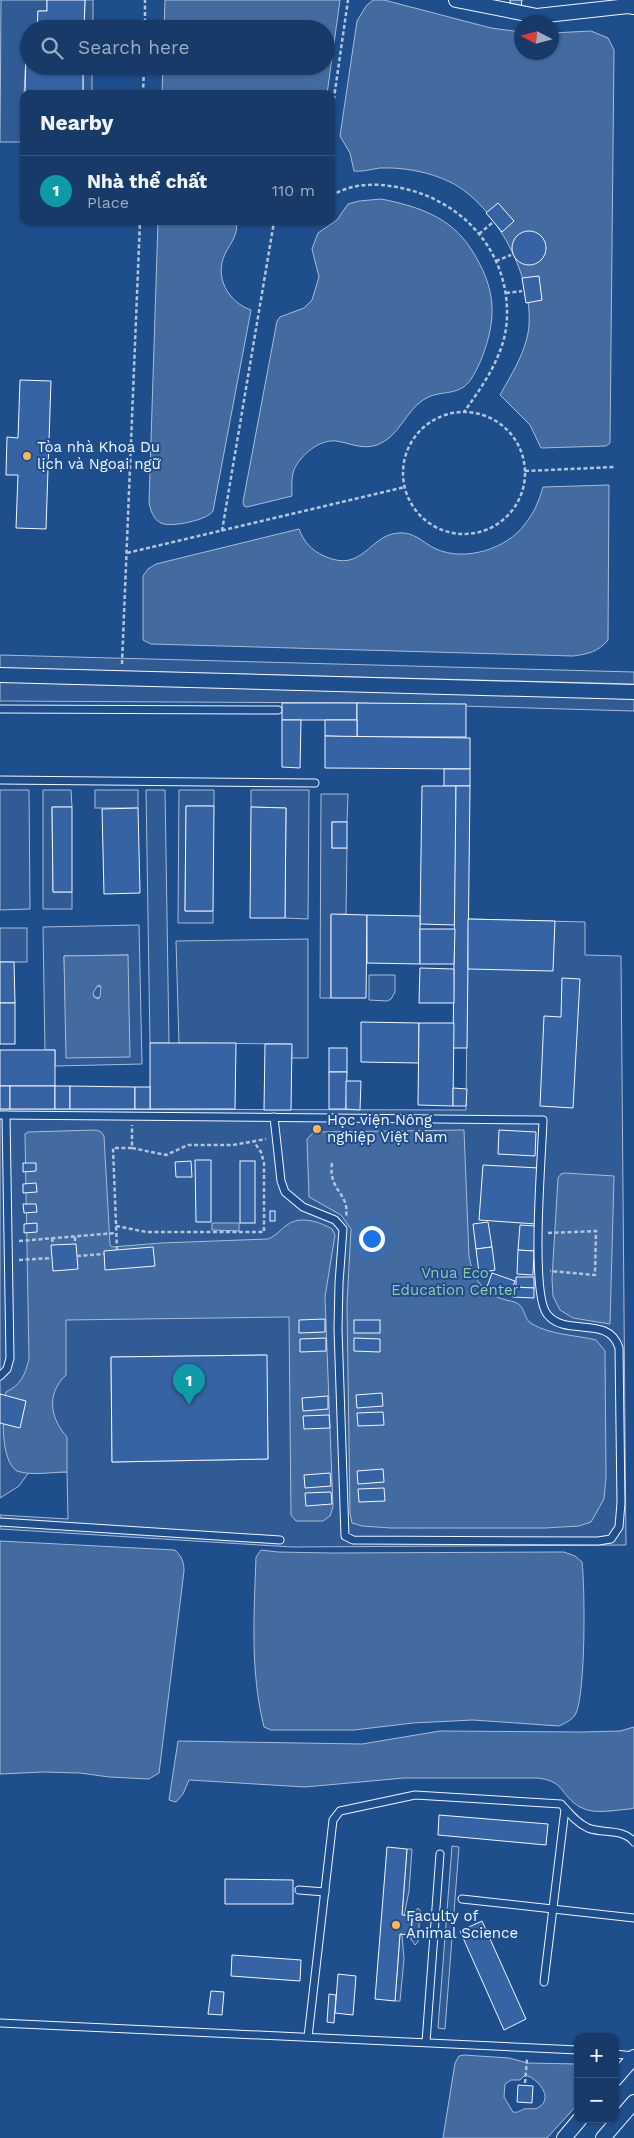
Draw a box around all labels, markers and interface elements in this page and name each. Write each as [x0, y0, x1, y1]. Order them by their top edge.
north arrow [514, 15, 559, 60]
search box [20, 20, 335, 75]
icon: search [38, 34, 66, 62]
text: Search here [78, 36, 189, 59]
text: Nearby [40, 110, 113, 135]
text: Nhà thể chất [87, 170, 207, 193]
text: 1 [53, 181, 59, 200]
text: 110 m [272, 181, 315, 200]
text: Place [87, 193, 129, 212]
place label: Tòa nhà Khoa Du lịch và Ngoại ngữ [37, 438, 162, 473]
marker: Tòa nhà Khoa Du lịch và Ngoại ngữ [21, 450, 33, 462]
place label: Học viện Nông nghiệp Việt Nam [327, 1111, 447, 1146]
marker: Học viện Nông nghiệp Việt Nam [311, 1123, 323, 1135]
your location [359, 1226, 385, 1252]
park label: Vnua Eco Education Center [391, 1264, 519, 1299]
pin: 1 [173, 1364, 205, 1405]
place label: Faculty of Animal Science [406, 1907, 518, 1942]
marker: Faculty of Animal Science [390, 1919, 402, 1931]
map controls [574, 2033, 619, 2123]
button: + [574, 2033, 619, 2078]
button: − [574, 2078, 619, 2123]

